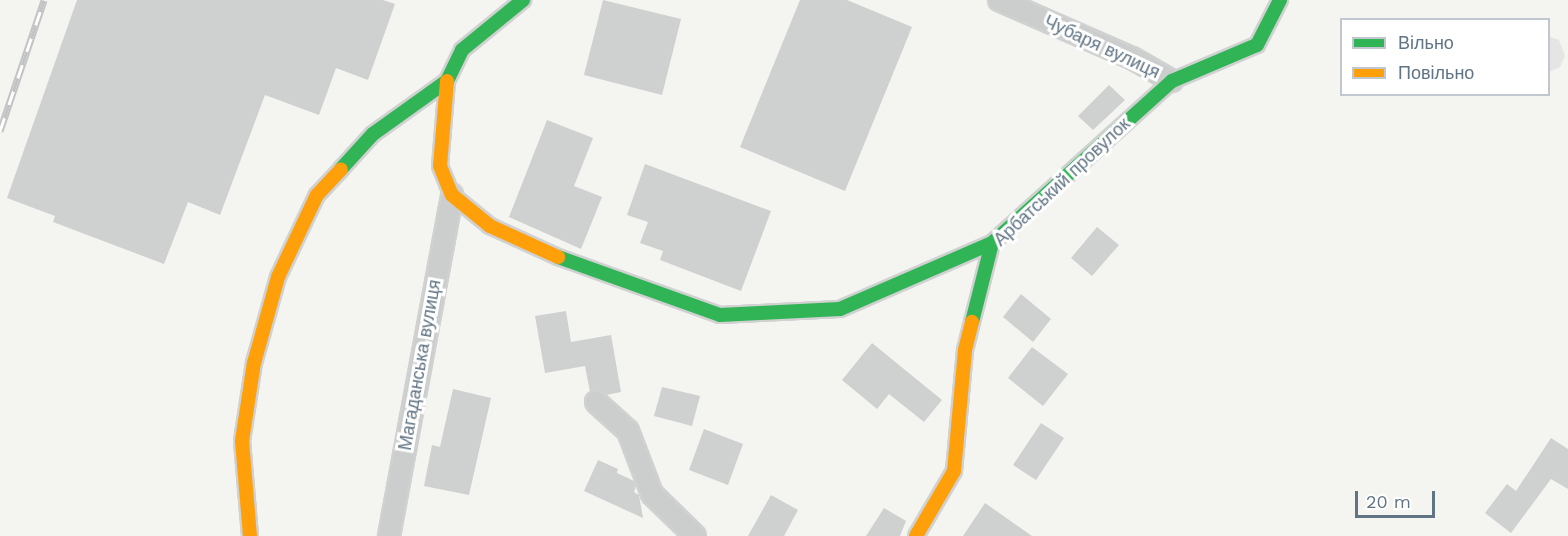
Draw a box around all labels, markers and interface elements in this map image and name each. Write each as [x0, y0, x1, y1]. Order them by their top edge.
street label: Чубаря вулиця [1041, 11, 1163, 83]
legend [1340, 18, 1550, 96]
text: Вільно [1398, 32, 1454, 53]
text: Повільно [1398, 62, 1474, 83]
street label: Арбатський провулок [989, 113, 1135, 251]
street label: Магаданська вулиця [394, 278, 446, 452]
scale bar [1358, 479, 1438, 517]
text: 20 m [1366, 491, 1411, 512]

